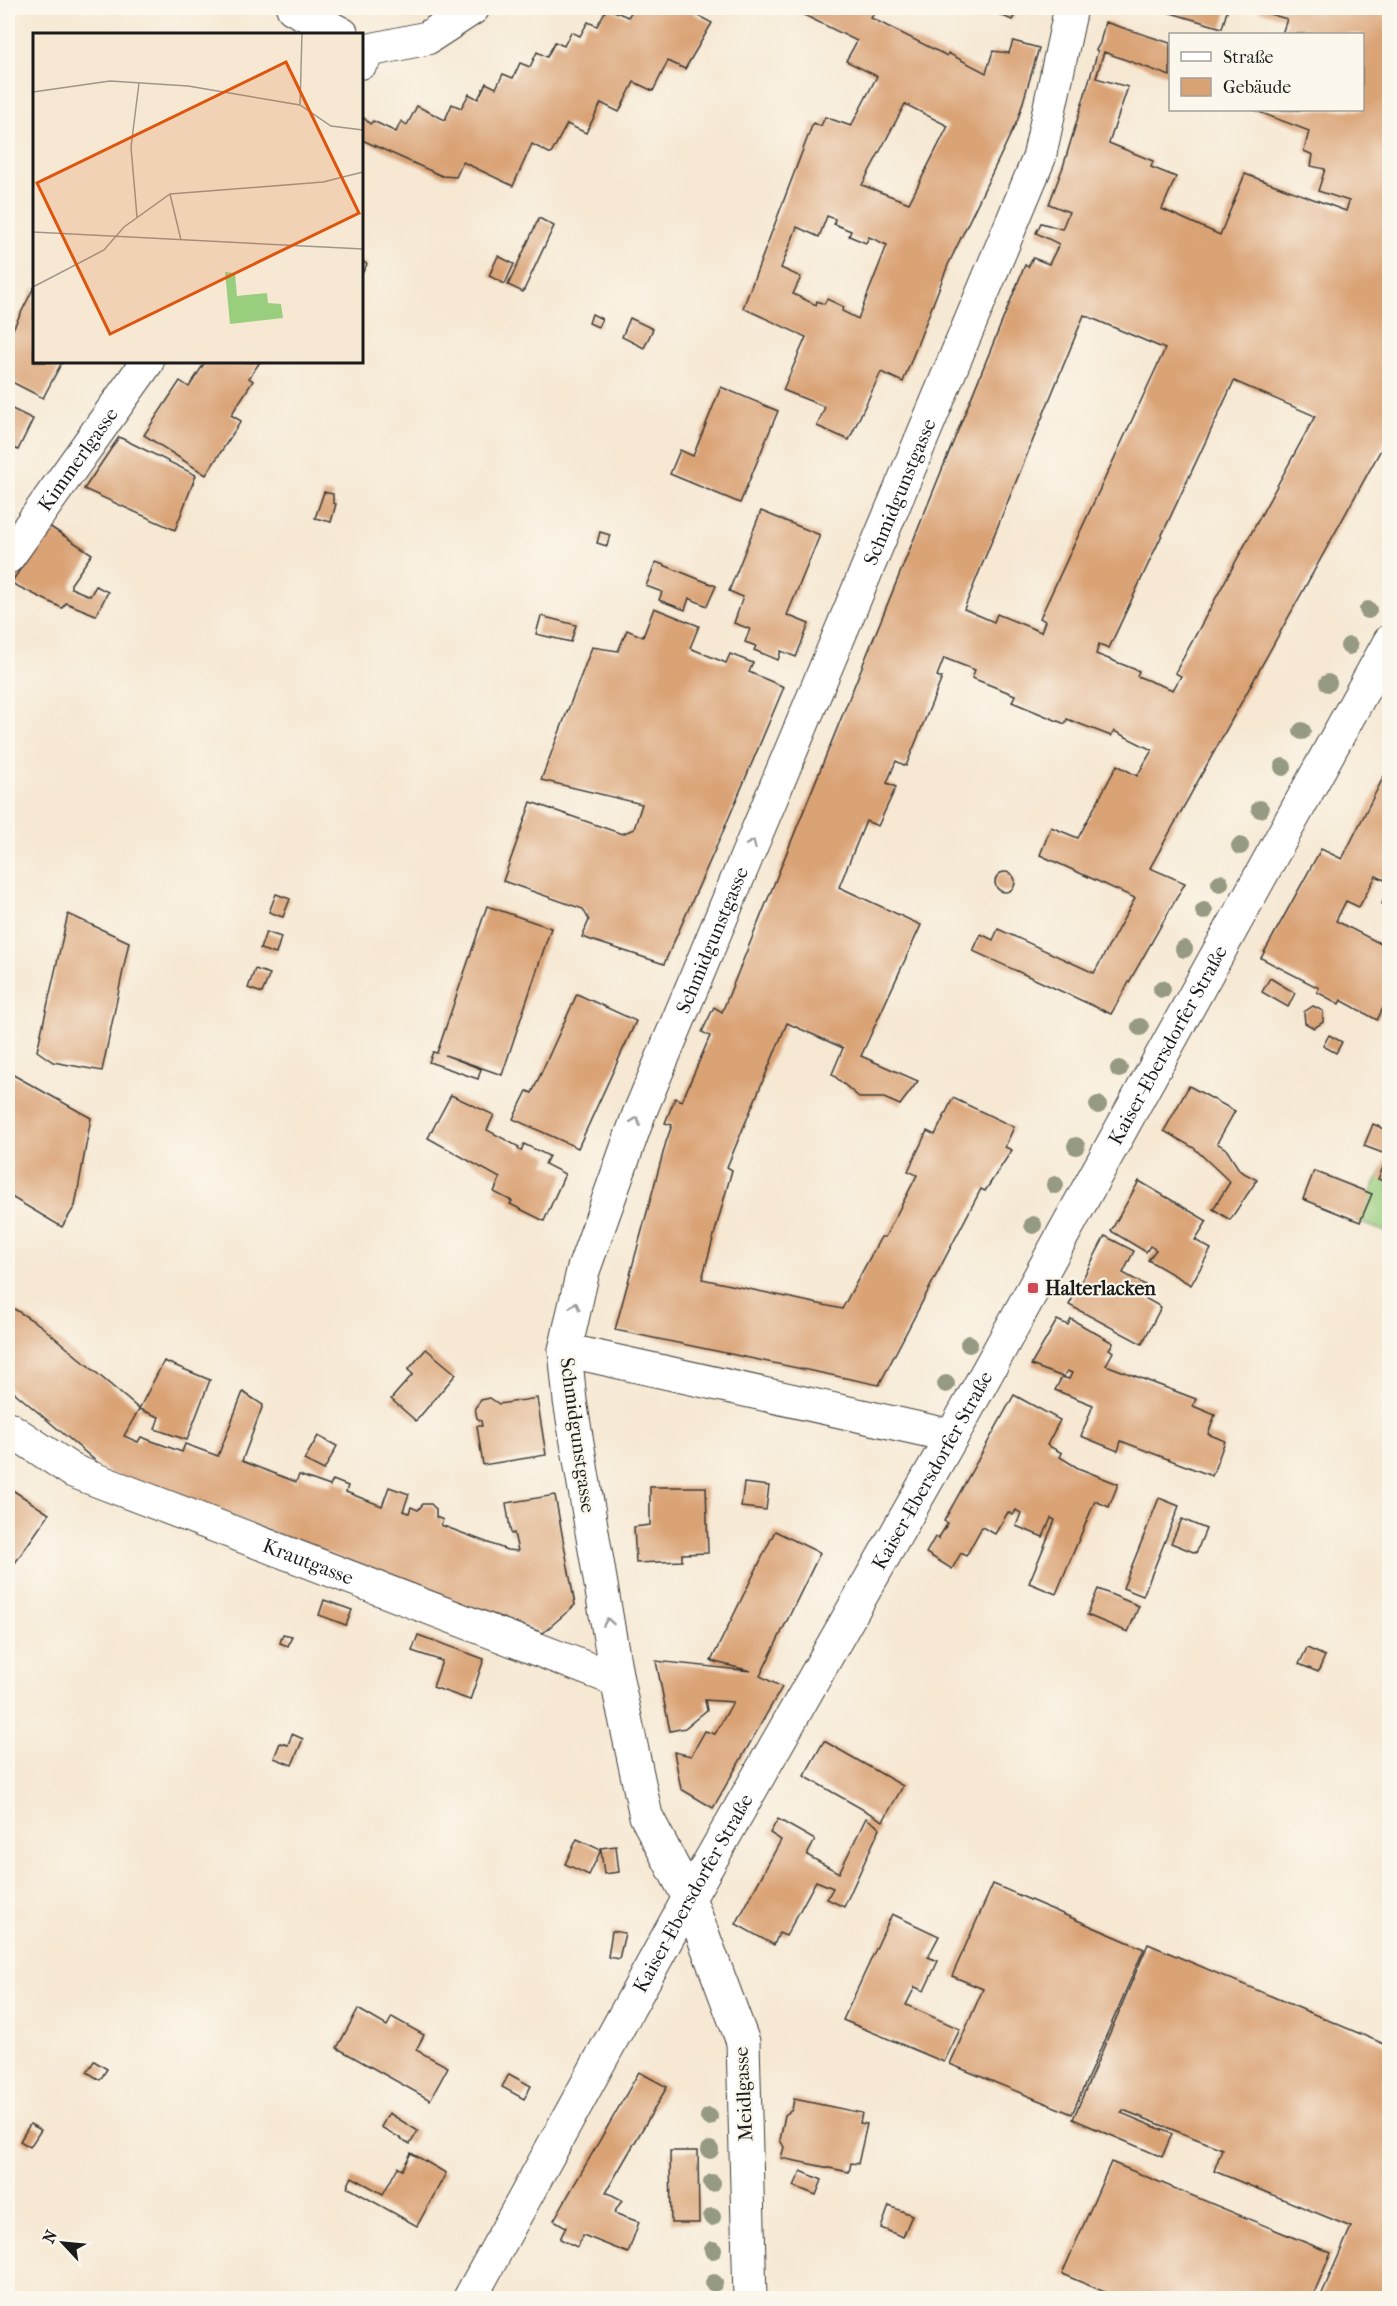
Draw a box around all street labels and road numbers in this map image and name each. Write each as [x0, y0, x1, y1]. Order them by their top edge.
street label: Kimmerlgasse [33, 403, 123, 516]
street label: Schmidgunstgasse [859, 415, 941, 569]
street label: Schmidgunstgasse [671, 863, 753, 1017]
street label: Kaiser-Ebersdorfer Straße [1104, 942, 1232, 1149]
street label: Schmidgunstgasse [555, 1356, 600, 1514]
street label: Kaiser-Ebersdorfer Straße [867, 1367, 997, 1574]
street label: Krautgasse [260, 1534, 357, 1590]
street label: Kaiser-Ebersdorfer Straße [628, 1790, 758, 1997]
street label: Meidlgasse [730, 2046, 757, 2142]

